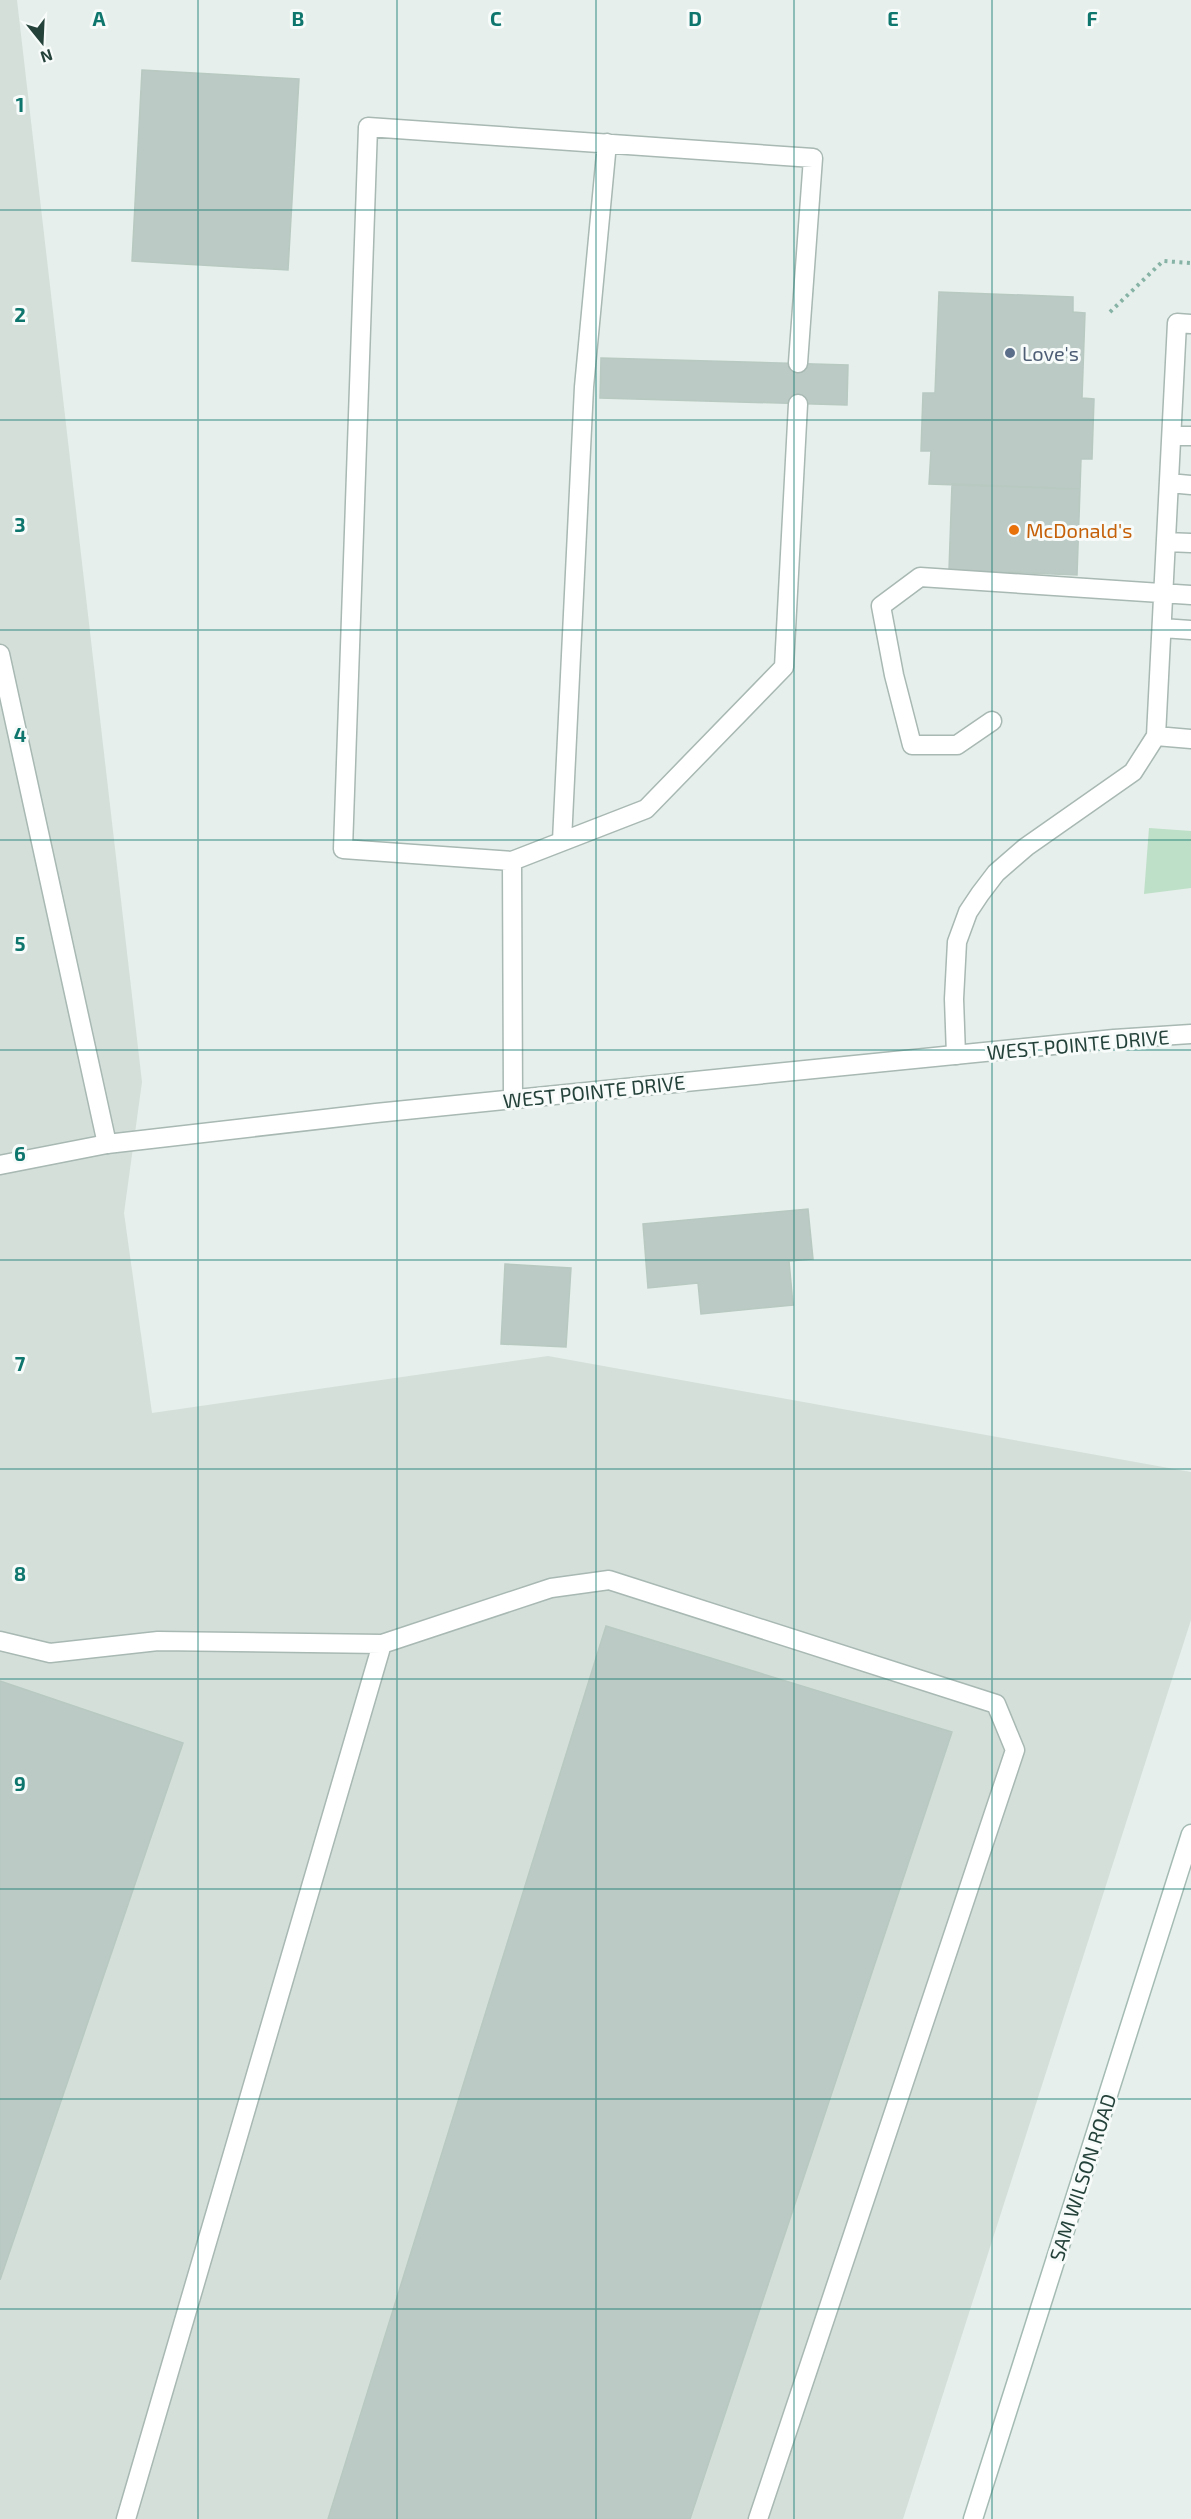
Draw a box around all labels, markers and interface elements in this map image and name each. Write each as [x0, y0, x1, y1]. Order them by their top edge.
text: A [92, 6, 106, 30]
text: B [292, 6, 304, 30]
text: C [490, 6, 502, 30]
text: D [688, 6, 702, 30]
text: E [887, 6, 899, 30]
text: F [1086, 6, 1098, 30]
north arrow [12, 12, 72, 72]
text: N [38, 46, 55, 68]
text: 1 [16, 92, 24, 116]
text: 2 [14, 302, 26, 326]
place label: Love's [1022, 341, 1079, 365]
marker: Love's [1003, 346, 1017, 360]
text: 3 [14, 512, 26, 536]
place label: McDonald's [1026, 518, 1132, 542]
marker: McDonald's [1007, 523, 1021, 537]
text: 4 [14, 722, 27, 746]
text: 5 [14, 931, 26, 955]
street label: WEST POINTE DRIVE [986, 1024, 1170, 1064]
street label: WEST POINTE DRIVE [502, 1069, 686, 1113]
text: 6 [14, 1141, 26, 1165]
text: 7 [15, 1351, 26, 1375]
text: 8 [14, 1561, 26, 1585]
text: 9 [14, 1771, 26, 1795]
street label: SAM WILSON ROAD [1044, 2090, 1120, 2264]

